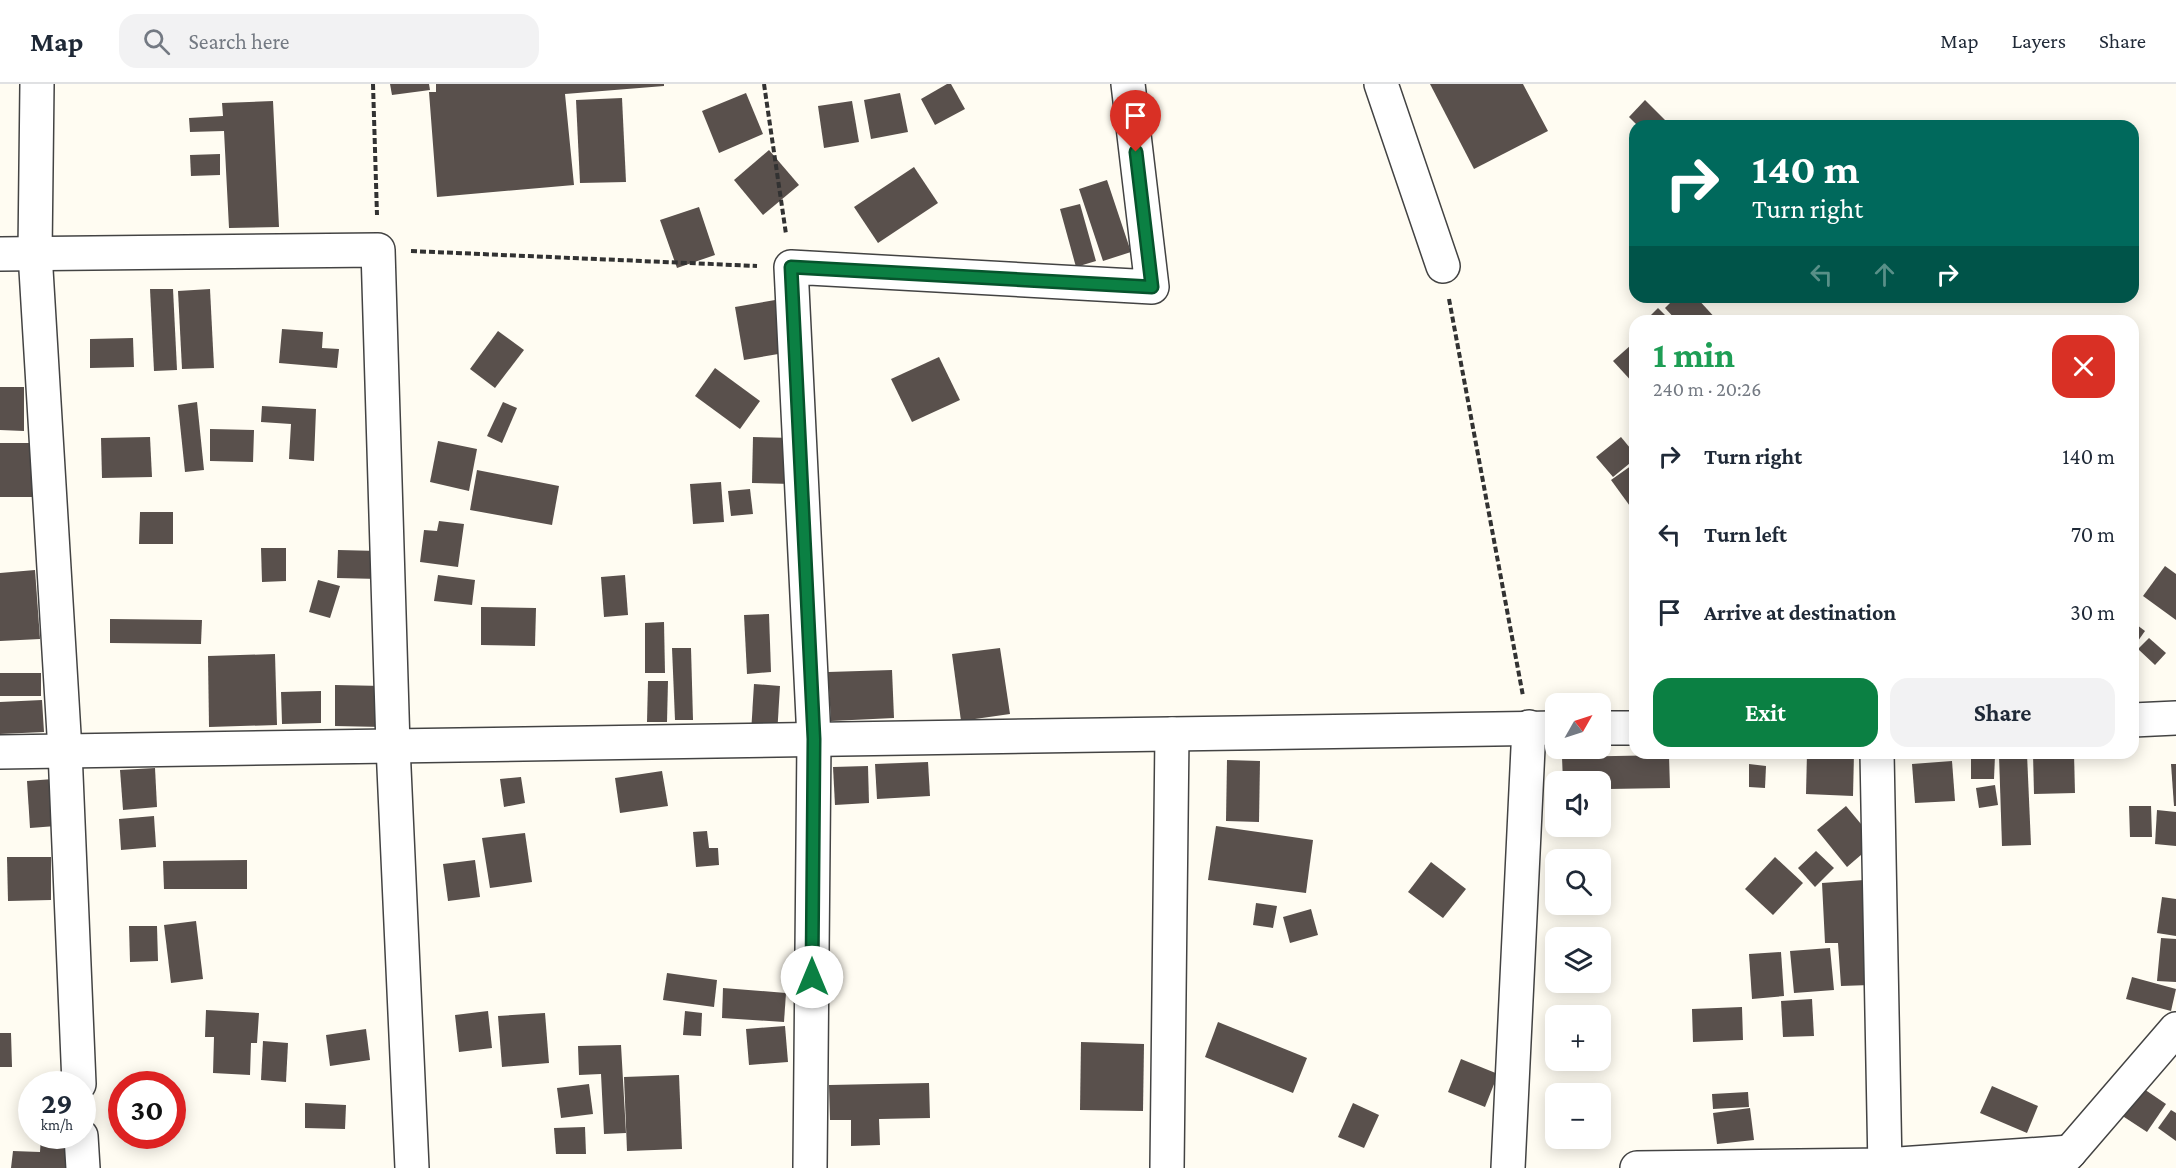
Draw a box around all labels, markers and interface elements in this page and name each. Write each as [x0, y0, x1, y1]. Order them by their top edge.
search box [119, 14, 539, 68]
icon: search [140, 25, 173, 58]
text: Map [30, 26, 83, 57]
text: Search here [188, 29, 289, 54]
text: Map [1940, 29, 1979, 53]
text: Layers [2012, 29, 2066, 53]
text: Share [2099, 29, 2146, 53]
pin [1110, 90, 1161, 152]
icon: arrive [1119, 99, 1152, 132]
icon: right [1653, 144, 1731, 222]
text: 140 m [1752, 145, 1860, 192]
text: Turn right [1752, 194, 1863, 224]
icon: left [1805, 258, 1838, 291]
icon: ahead [1868, 258, 1901, 291]
icon: right [1931, 258, 1964, 291]
text: 1 min [1653, 335, 1735, 375]
button: close [2052, 335, 2115, 398]
text: 240 m · 20:26 [1653, 378, 1761, 400]
icon: right [1653, 440, 1686, 473]
text: Turn right [1704, 444, 1802, 469]
text: 140 m [2062, 444, 2115, 469]
icon: left [1653, 518, 1686, 551]
text: Turn left [1704, 522, 1787, 547]
text: 70 m [2071, 522, 2115, 547]
icon: arrive [1653, 596, 1686, 629]
text: Arrive at destination [1704, 600, 1896, 625]
text: 30 m [2070, 600, 2115, 625]
button: Exit [1653, 678, 1878, 747]
button: Share [1890, 678, 2115, 747]
north arrow [1545, 693, 1611, 759]
map controls [1545, 693, 1611, 1149]
button: sound [1545, 771, 1611, 837]
button: search [1545, 849, 1611, 915]
button: layers [1545, 927, 1611, 993]
position arrow [780, 945, 844, 1009]
button: + [1545, 1005, 1611, 1071]
speed limit sign: 30 [108, 1071, 186, 1149]
button: − [1545, 1083, 1611, 1149]
text: 29 [41, 1086, 73, 1119]
text: km/h [41, 1117, 73, 1133]

